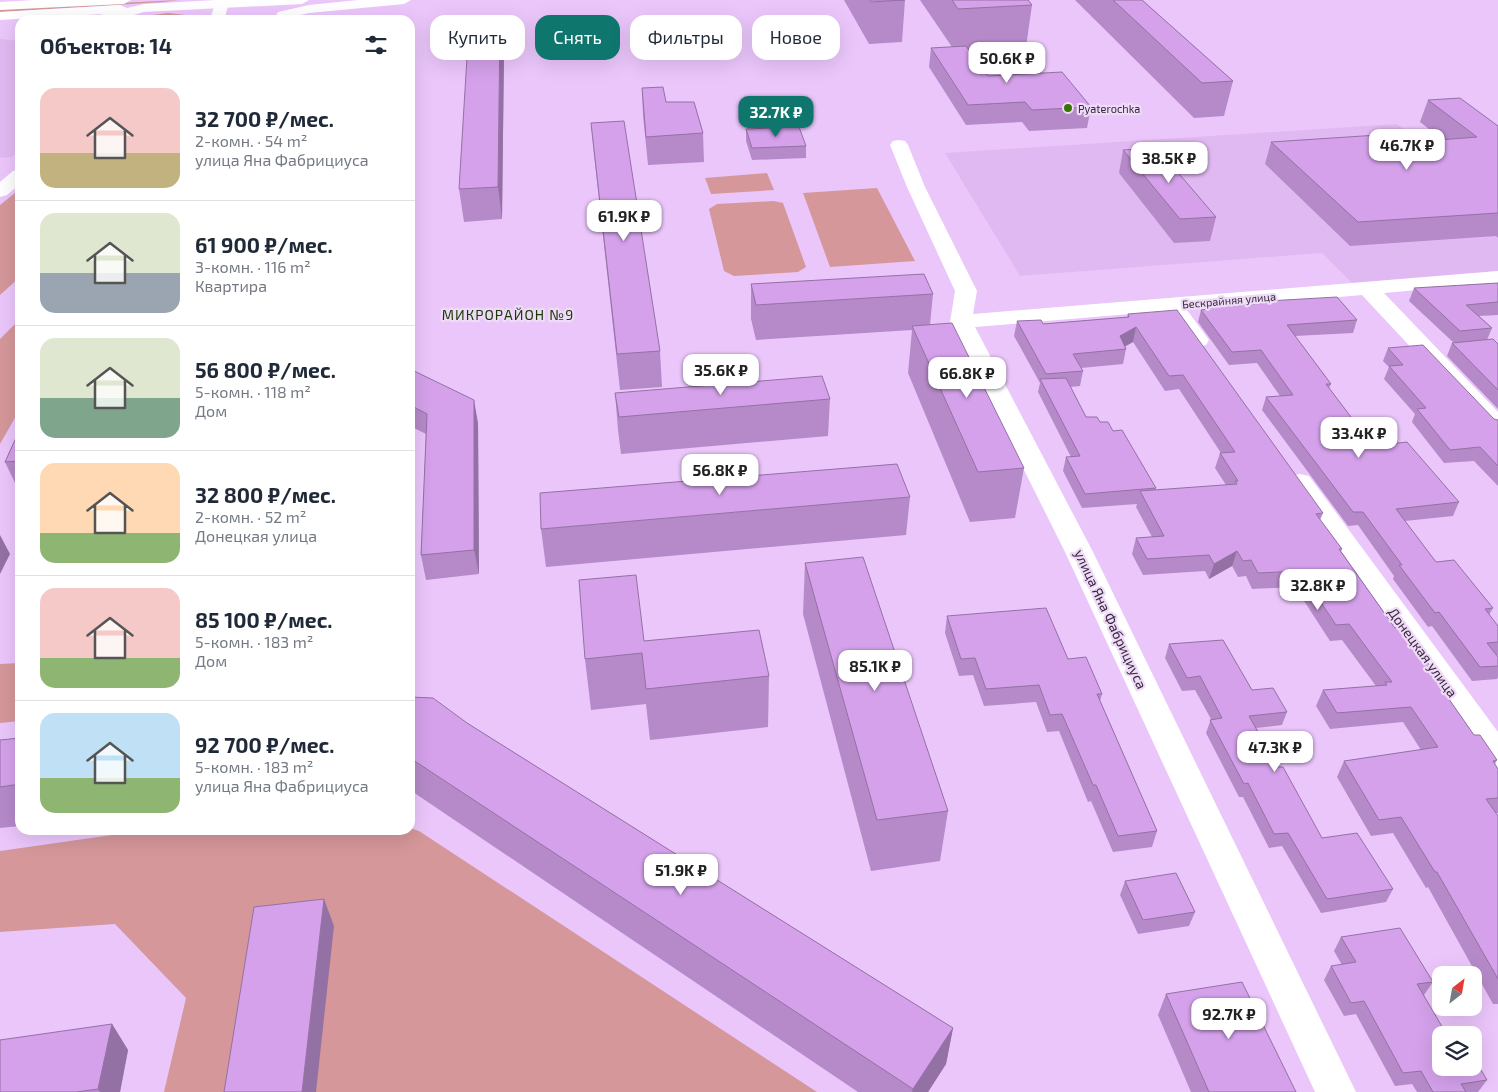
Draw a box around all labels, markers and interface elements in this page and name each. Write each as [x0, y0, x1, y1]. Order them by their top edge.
chip: Купить [430, 15, 525, 60]
chip: Снять [535, 15, 620, 60]
chip: Фильтры [630, 15, 742, 60]
chip: Новое [752, 15, 840, 60]
icon: filters [362, 31, 390, 59]
text: Объектов: 14 [40, 33, 172, 58]
pin: 50.6K ₽ [961, 42, 1053, 84]
text: 50.6K ₽ [979, 48, 1035, 67]
pin: 32.7K ₽ [730, 96, 822, 138]
text: 32.7K ₽ [749, 102, 803, 121]
marker: Pyaterochka [1062, 102, 1074, 114]
place label: Pyaterochka [1078, 102, 1140, 115]
text: 32 700 ₽/мес. [195, 106, 334, 131]
icon: home [80, 108, 140, 168]
pin: 46.7K ₽ [1361, 128, 1453, 171]
text: 2-комн. · 54 m² [195, 131, 307, 150]
text: 46.7K ₽ [1380, 135, 1434, 154]
pin: 38.5K ₽ [1123, 142, 1215, 184]
text: 38.5K ₽ [1142, 148, 1196, 167]
text: улица Яна Фабрициуса [195, 150, 369, 169]
pin: 61.9K ₽ [578, 200, 670, 242]
text: 61.9K ₽ [598, 206, 650, 225]
text: 61 900 ₽/мес. [195, 232, 333, 257]
icon: home [80, 233, 140, 293]
text: 3-комн. · 116 m² [195, 257, 311, 276]
text: Квартира [195, 276, 267, 295]
street label: Бескрайняя улица [1181, 289, 1277, 312]
district label: МИКРОРАЙОН №9 [442, 306, 574, 323]
pin: 35.6K ₽ [675, 354, 767, 396]
pin: 66.8K ₽ [921, 356, 1013, 399]
text: 56 800 ₽/мес. [195, 357, 336, 382]
icon: home [80, 358, 140, 418]
text: 35.6K ₽ [694, 360, 748, 379]
text: 66.8K ₽ [939, 363, 995, 382]
text: 5-комн. · 118 m² [195, 382, 311, 401]
text: Дом [195, 401, 227, 420]
pin: 33.4K ₽ [1313, 416, 1405, 459]
text: 33.4K ₽ [1331, 423, 1387, 442]
pin: 56.8K ₽ [674, 454, 766, 496]
text: 56.8K ₽ [692, 460, 748, 479]
text: 32 800 ₽/мес. [195, 482, 336, 507]
icon: home [80, 483, 140, 543]
text: 2-комн. · 52 m² [195, 507, 306, 526]
text: Донецкая улица [195, 526, 317, 545]
street label: улица Яна Фабрициуса [1071, 547, 1151, 691]
pin: 32.8K ₽ [1272, 568, 1364, 611]
text: 32.8K ₽ [1290, 575, 1346, 594]
street label: Донецкая улица [1385, 604, 1461, 700]
text: 85 100 ₽/мес. [195, 607, 333, 632]
icon: home [80, 608, 140, 668]
text: 5-комн. · 183 m² [195, 632, 313, 651]
pin: 85.1K ₽ [829, 650, 921, 692]
text: Дом [195, 651, 227, 670]
text: 85.1K ₽ [849, 656, 901, 675]
pin: 47.3K ₽ [1229, 730, 1321, 773]
text: 92 700 ₽/мес. [195, 732, 334, 757]
icon: home [80, 733, 140, 793]
text: 47.3K ₽ [1248, 737, 1302, 756]
text: 5-комн. · 183 m² [195, 757, 313, 776]
text: улица Яна Фабрициуса [195, 776, 369, 795]
pin: 51.9K ₽ [635, 854, 727, 896]
text: 51.9K ₽ [655, 860, 707, 879]
north arrow [1432, 966, 1482, 1016]
map controls [1432, 966, 1482, 1076]
pin: 92.7K ₽ [1183, 998, 1275, 1040]
text: 92.7K ₽ [1202, 1004, 1256, 1023]
button: layers [1432, 1026, 1482, 1076]

